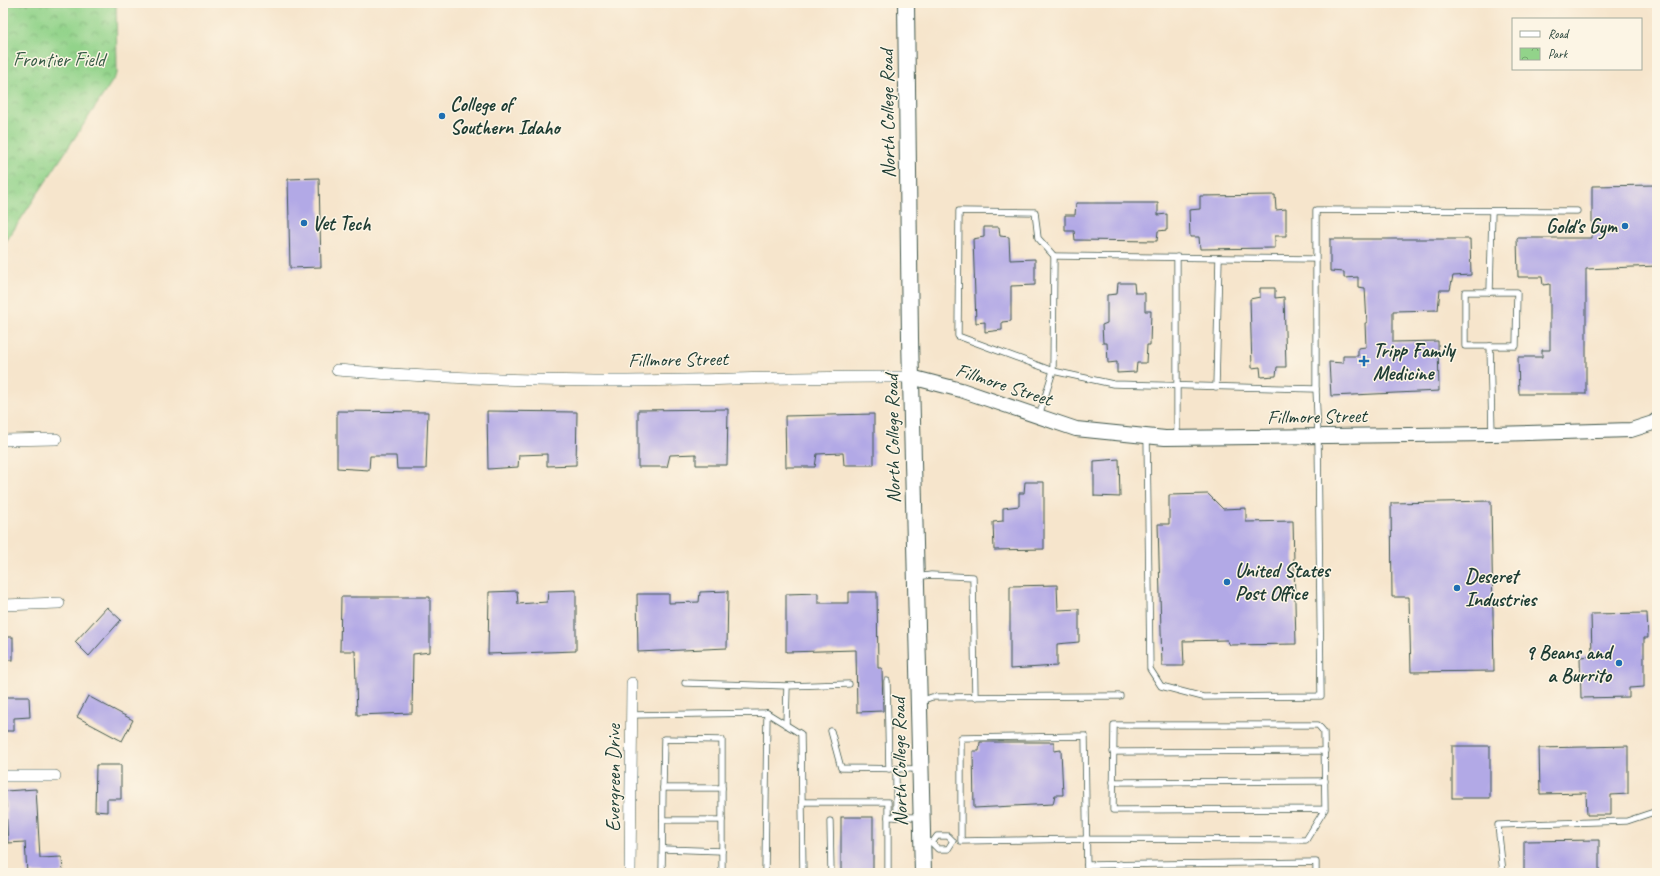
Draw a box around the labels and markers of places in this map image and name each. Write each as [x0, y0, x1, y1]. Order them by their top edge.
place label: College of Southern Idaho [450, 92, 562, 140]
marker: College of Southern Idaho [437, 111, 447, 121]
place label: Vet Tech [312, 211, 371, 236]
place label: Gold's Gym [1546, 214, 1619, 240]
marker: Vet Tech [299, 218, 309, 228]
marker: Gold's Gym [1620, 221, 1630, 231]
place label: Tripp Family Medicine [1373, 338, 1457, 386]
marker: Tripp Family Medicine [1358, 355, 1370, 367]
place label: United States Post Office [1235, 558, 1332, 606]
place label: Deseret Industries [1465, 564, 1538, 612]
marker: United States Post Office [1222, 577, 1232, 587]
marker: Deseret Industries [1452, 583, 1462, 593]
place label: 9 Beans and a Burrito [1525, 640, 1615, 688]
marker: 9 Beans and a Burrito [1614, 658, 1624, 668]

